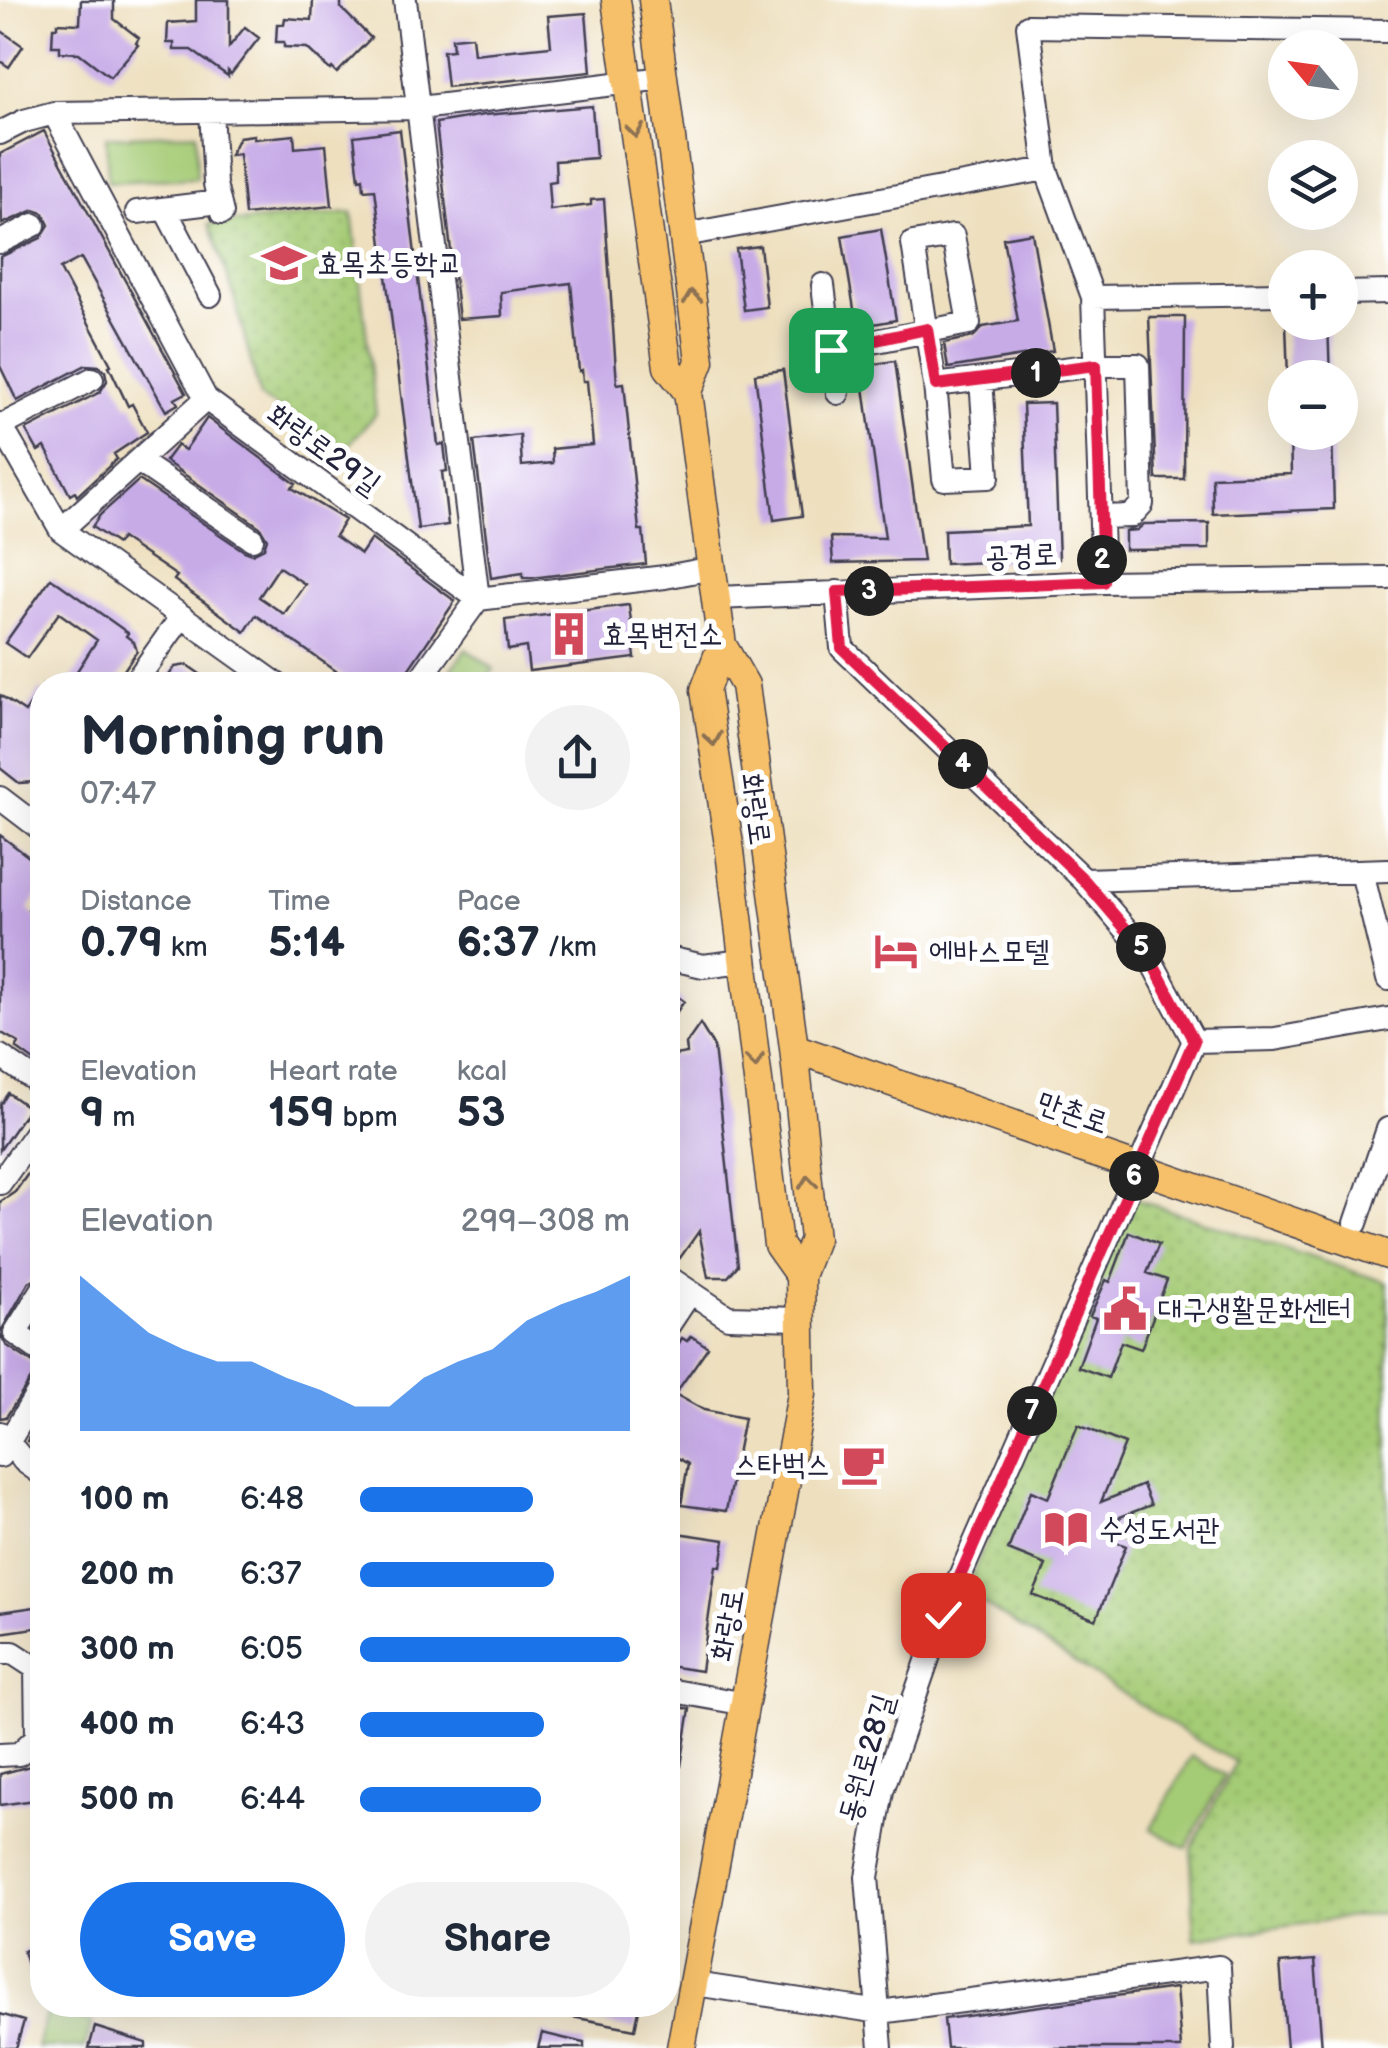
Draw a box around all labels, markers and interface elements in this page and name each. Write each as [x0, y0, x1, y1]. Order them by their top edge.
north arrow [1268, 30, 1358, 120]
map controls [1268, 30, 1358, 450]
one-way arrow [624, 123, 645, 139]
button: layers [1268, 140, 1358, 230]
school or university icon: 효목초등학교 [260, 239, 308, 287]
place label: 효목초등학교 [317, 246, 462, 282]
button: + [1268, 250, 1358, 340]
one-way arrow [682, 289, 703, 305]
pin [789, 308, 874, 393]
icon: arrive [804, 323, 859, 378]
pin: 1 [1011, 348, 1061, 398]
text: 1 [1030, 356, 1042, 389]
button: − [1268, 360, 1358, 450]
street label: 화랑로29길 [260, 397, 387, 503]
pin: 2 [1077, 535, 1127, 585]
street label: 공경로 [984, 537, 1058, 575]
text: 2 [1094, 543, 1110, 576]
pin: 3 [844, 566, 894, 616]
text: 3 [861, 574, 877, 607]
building icon: 효목변전소 [545, 610, 593, 658]
place label: 효목변전소 [602, 617, 723, 653]
text: Morning run [80, 704, 385, 771]
button: share [525, 705, 630, 810]
one-way arrow [701, 731, 722, 748]
pin: 4 [938, 739, 988, 789]
text: 4 [955, 747, 971, 780]
street label: 화랑로 [732, 771, 778, 848]
text: 07:47 [80, 775, 156, 814]
text: Distance [80, 885, 192, 918]
text: Time [268, 885, 330, 918]
text: Pace [457, 885, 521, 918]
text: 0.79 [80, 918, 163, 969]
text: 5:14 [268, 918, 345, 969]
text: 6:37 [457, 918, 540, 969]
pin: 5 [1116, 922, 1166, 972]
hotel icon: 에바스모텔 [872, 927, 920, 975]
text: 5 [1133, 930, 1149, 963]
text: km [163, 931, 208, 964]
text: /km [540, 931, 597, 964]
place label: 에바스모텔 [929, 934, 1050, 970]
one-way arrow [744, 1053, 765, 1070]
text: Elevation [80, 1055, 197, 1088]
text: Heart rate [268, 1055, 398, 1088]
text: kcal [457, 1055, 507, 1088]
street label: 만촌로 [1033, 1084, 1113, 1142]
text: 9 [80, 1088, 105, 1139]
text: 159 [268, 1088, 335, 1139]
text: 53 [457, 1088, 505, 1139]
text: m [105, 1101, 135, 1134]
text: bpm [335, 1101, 398, 1134]
pin: 6 [1109, 1151, 1159, 1201]
text: 6 [1126, 1159, 1142, 1192]
one-way arrow [798, 1173, 819, 1189]
text: Elevation [80, 1202, 213, 1241]
text: 299–308 m [461, 1202, 630, 1241]
public building icon: 대구생활문화센터 [1101, 1285, 1149, 1333]
place label: 대구생활문화센터 [1158, 1292, 1351, 1328]
pin: 7 [1007, 1386, 1057, 1436]
text: 7 [1024, 1394, 1040, 1427]
cafe icon: 스타벅스 [839, 1440, 887, 1488]
place label: 스타벅스 [733, 1447, 830, 1483]
text: 100 m [80, 1480, 169, 1519]
text: 6:48 [240, 1480, 304, 1519]
library icon: 수성도서관 [1042, 1505, 1090, 1553]
place label: 수성도서관 [1099, 1512, 1220, 1548]
text: 200 m [80, 1555, 174, 1594]
text: 6:37 [240, 1555, 301, 1594]
pin [901, 1573, 986, 1658]
street label: 화랑로 [704, 1586, 752, 1664]
icon: check [916, 1588, 971, 1643]
text: 300 m [80, 1630, 175, 1669]
text: 6:05 [240, 1630, 303, 1669]
street label: 동원로28길 [831, 1690, 902, 1827]
text: 400 m [80, 1705, 175, 1744]
text: 6:43 [240, 1705, 305, 1744]
text: 500 m [80, 1780, 174, 1819]
text: 6:44 [240, 1780, 305, 1819]
button: Save [80, 1882, 345, 1997]
button: Share [365, 1882, 630, 1997]

